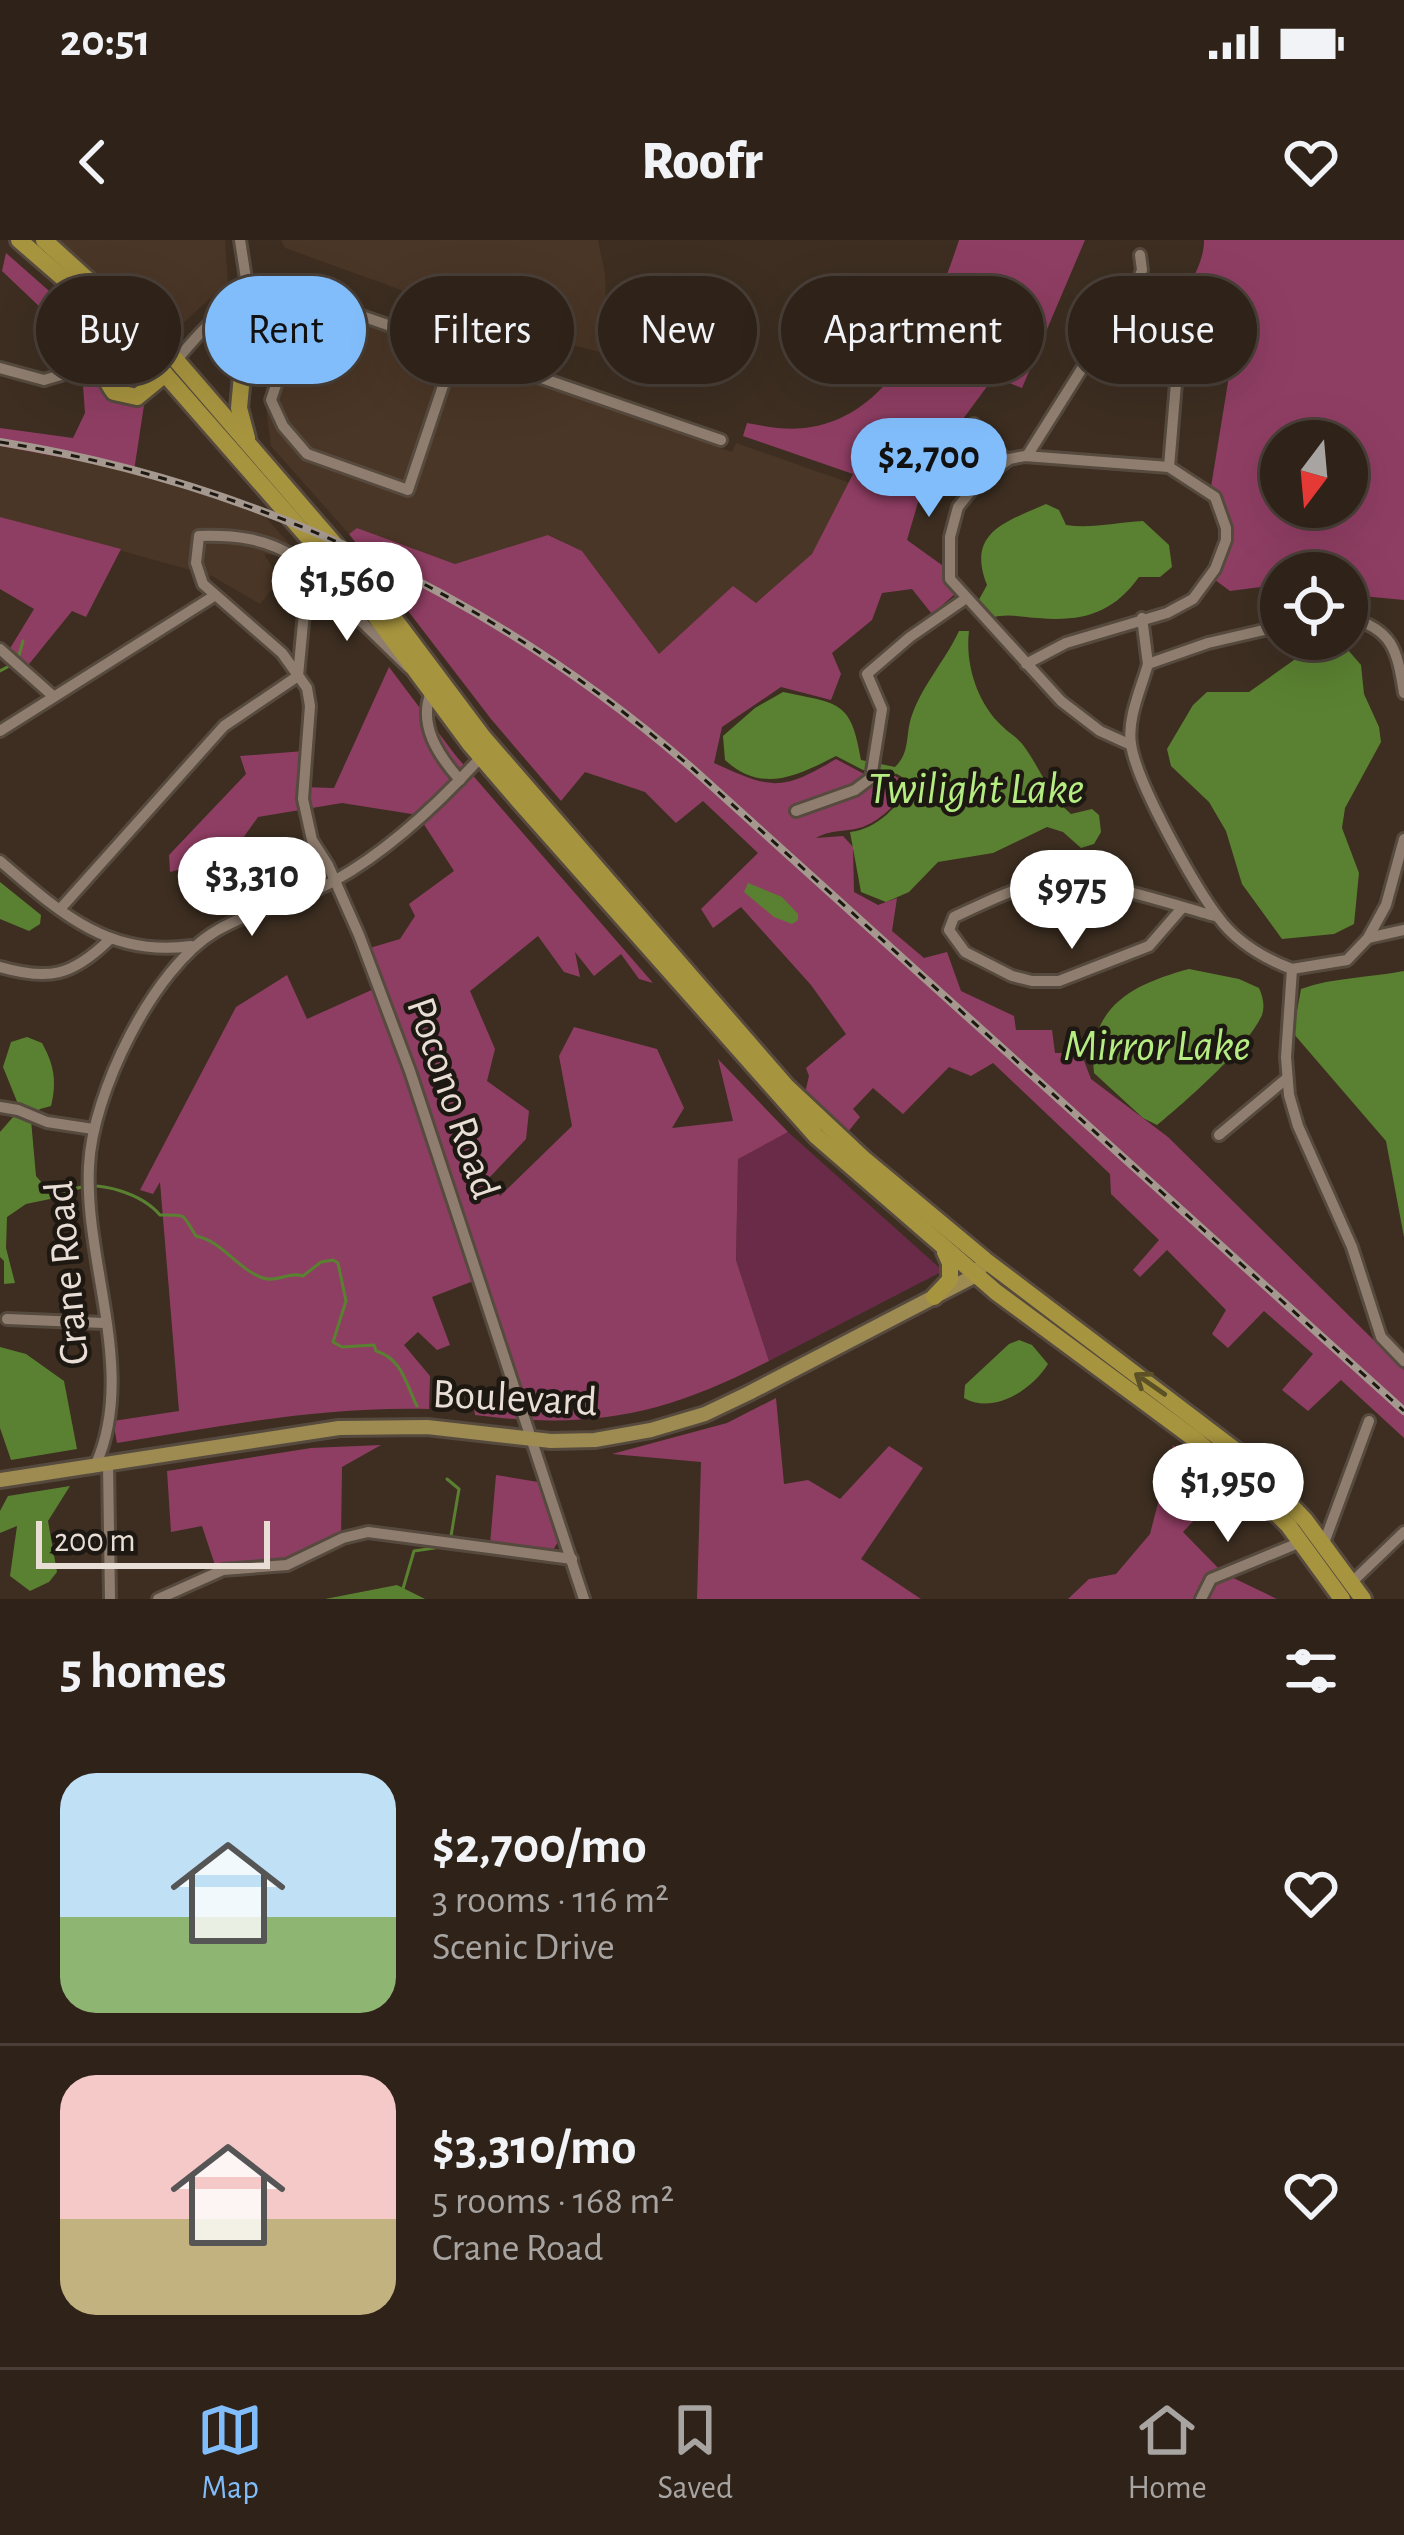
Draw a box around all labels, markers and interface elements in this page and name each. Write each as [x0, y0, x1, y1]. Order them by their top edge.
text: 20:51 [60, 19, 151, 64]
icon: back [60, 129, 126, 195]
icon: heart [1278, 129, 1344, 195]
text: Roofr [641, 135, 763, 189]
chip: Buy [36, 276, 181, 384]
chip: Rent [205, 276, 366, 384]
chip: Filters [390, 276, 574, 384]
chip: New [598, 276, 757, 384]
chip: Apartment [781, 276, 1044, 384]
chip: House [1068, 276, 1257, 384]
pin: $2,700 [831, 418, 1027, 520]
north arrow [1260, 420, 1368, 528]
map controls [1260, 420, 1368, 660]
text: $2,700 [878, 437, 980, 476]
pin: $1,560 [249, 542, 445, 644]
button: locate [1260, 552, 1368, 660]
text: $1,560 [299, 561, 395, 600]
water label: Twilight Lake [868, 767, 1084, 812]
pin: $3,310 [154, 837, 350, 939]
pin: $975 [1001, 850, 1143, 952]
text: $3,310 [205, 856, 299, 895]
text: $975 [1037, 869, 1107, 908]
street label: Pocono Road [399, 992, 507, 1204]
water label: Mirror Lake [1063, 1024, 1251, 1069]
street label: Crane Road [38, 1179, 96, 1367]
one-way arrow [1134, 1372, 1167, 1397]
street label: Boulevard [431, 1373, 599, 1423]
pin: $1,950 [1130, 1443, 1326, 1545]
text: $1,950 [1180, 1462, 1276, 1501]
scale bar [36, 1515, 270, 1568]
text: 200 m [54, 1525, 136, 1558]
icon: filters [1278, 1638, 1344, 1704]
text: 5 homes [60, 1646, 227, 1697]
icon: home [156, 1821, 300, 1965]
text: $2,700/mo [432, 1821, 647, 1872]
icon: heart [1278, 1860, 1344, 1926]
text: 3 rooms · 116 m² [432, 1881, 669, 1920]
text: Scenic Drive [432, 1928, 615, 1967]
text: $3,310/mo [432, 2122, 636, 2173]
icon: home [156, 2123, 300, 2267]
icon: heart [1278, 2162, 1344, 2228]
text: 5 rooms · 168 m² [432, 2182, 674, 2221]
text: Crane Road [432, 2229, 603, 2268]
tab: Map [197, 2397, 263, 2509]
tab: Saved [658, 2397, 733, 2509]
tab: Home [1127, 2397, 1207, 2509]

